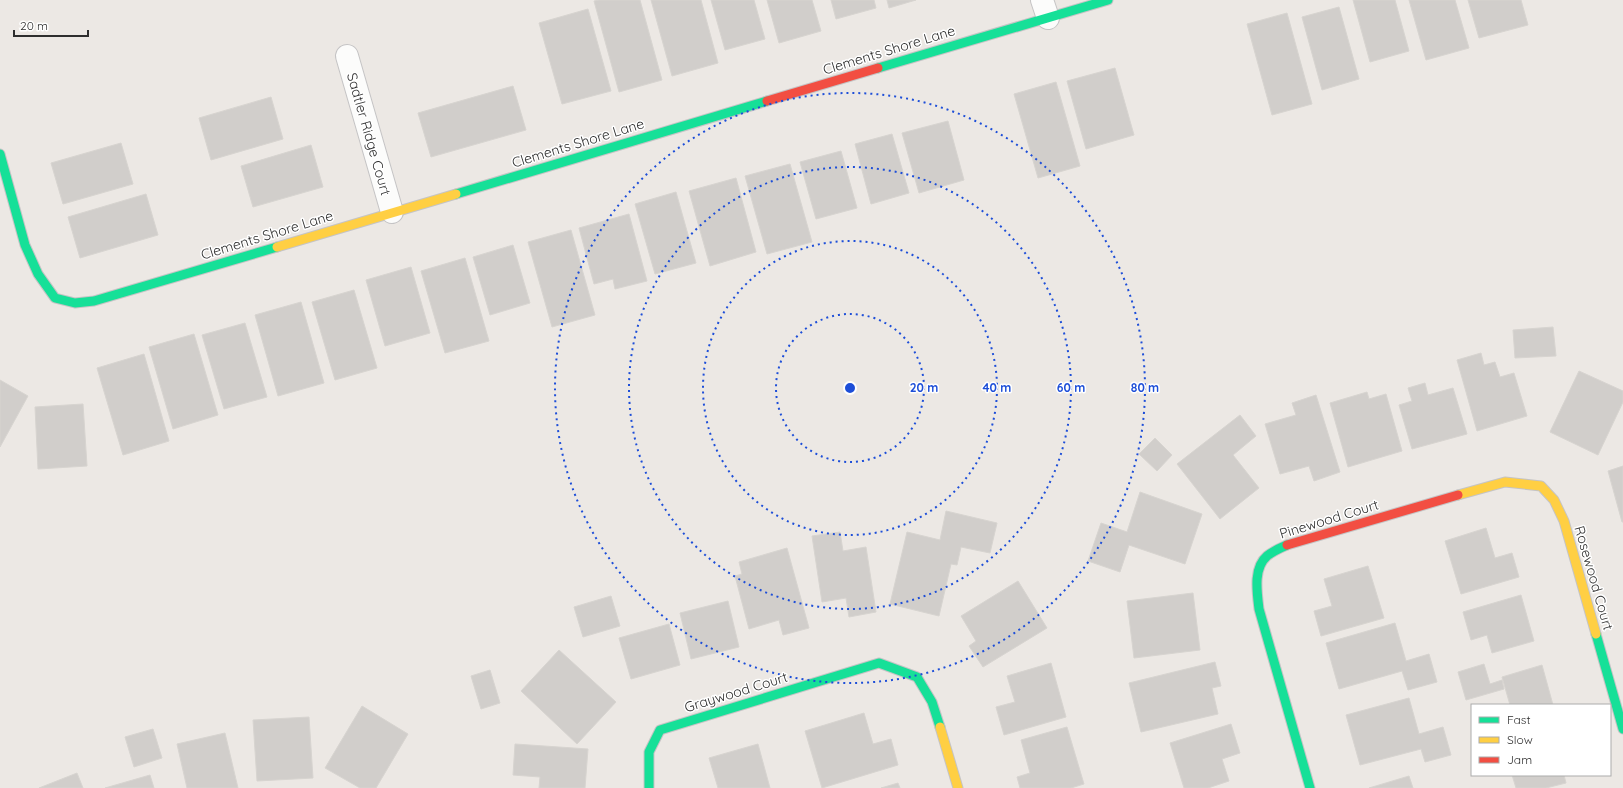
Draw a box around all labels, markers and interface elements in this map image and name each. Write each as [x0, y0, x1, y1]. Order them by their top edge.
scale bar [14, 12, 88, 38]
text: 20 m [20, 18, 48, 33]
street label: Clements Shore Lane [821, 21, 957, 79]
street label: Sadtler Ridge Court [343, 71, 395, 198]
street label: Clements Shore Lane [510, 114, 646, 172]
street label: Clements Shore Lane [199, 206, 335, 264]
text: 20 m [910, 380, 938, 395]
text: 40 m [983, 380, 1011, 395]
text: 60 m [1057, 380, 1085, 395]
text: 80 m [1131, 380, 1159, 395]
centre of rings [843, 381, 857, 395]
street label: Pinewood Court [1277, 495, 1381, 543]
street label: Rosewood Court [1571, 524, 1618, 632]
street label: Graywood Court [682, 668, 790, 716]
legend [1471, 704, 1611, 776]
text: Fast [1507, 712, 1531, 727]
text: Slow [1507, 732, 1533, 747]
text: Jam [1507, 752, 1532, 767]

